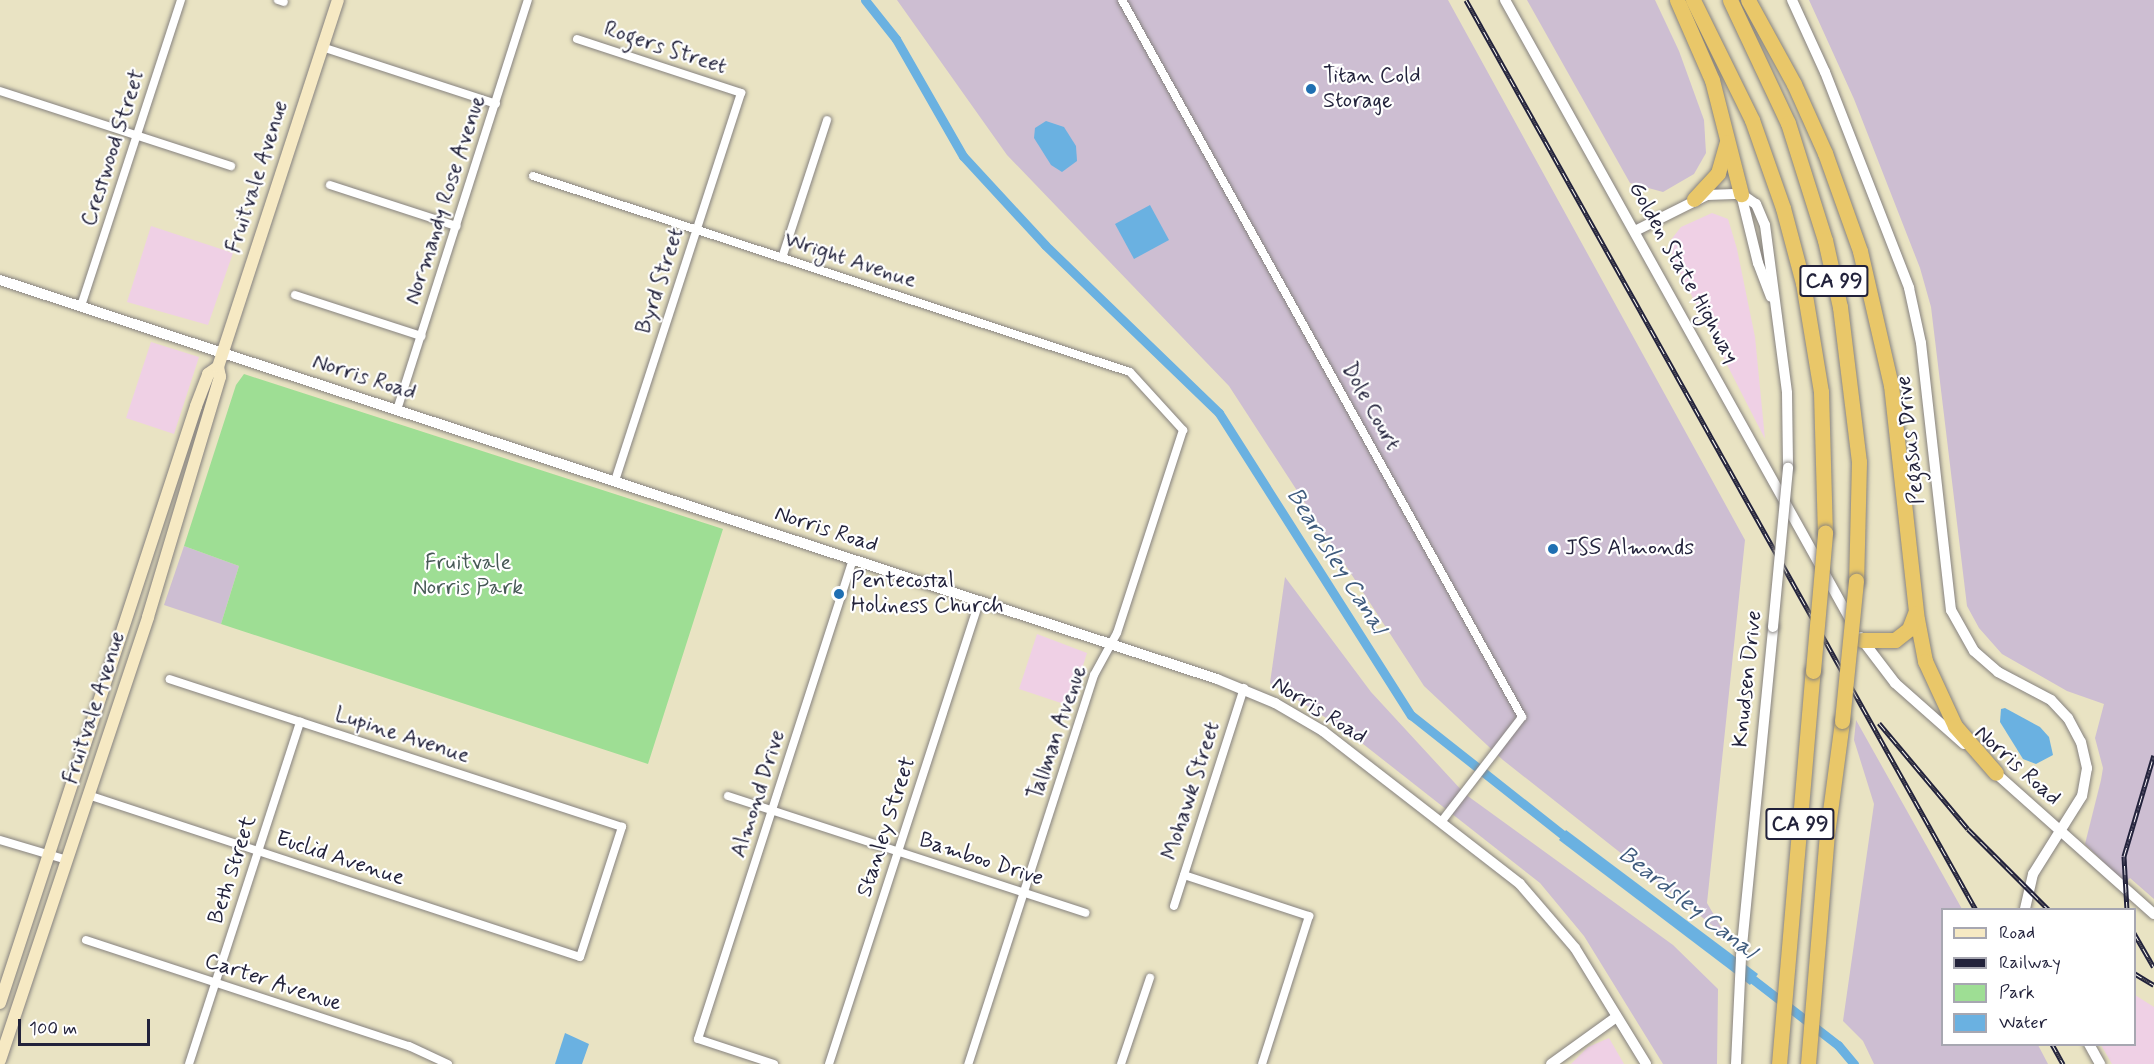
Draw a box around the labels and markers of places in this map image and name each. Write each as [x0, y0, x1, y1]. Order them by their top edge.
place label: Titan Cold Storage [1323, 63, 1422, 114]
marker: Titan Cold Storage [1304, 82, 1318, 96]
place label: JSS Almonds [1565, 536, 1694, 562]
marker: JSS Almonds [1546, 542, 1560, 556]
place label: Pentecostal Holiness Church [851, 568, 1004, 620]
marker: Pentecostal Holiness Church [832, 587, 846, 601]

